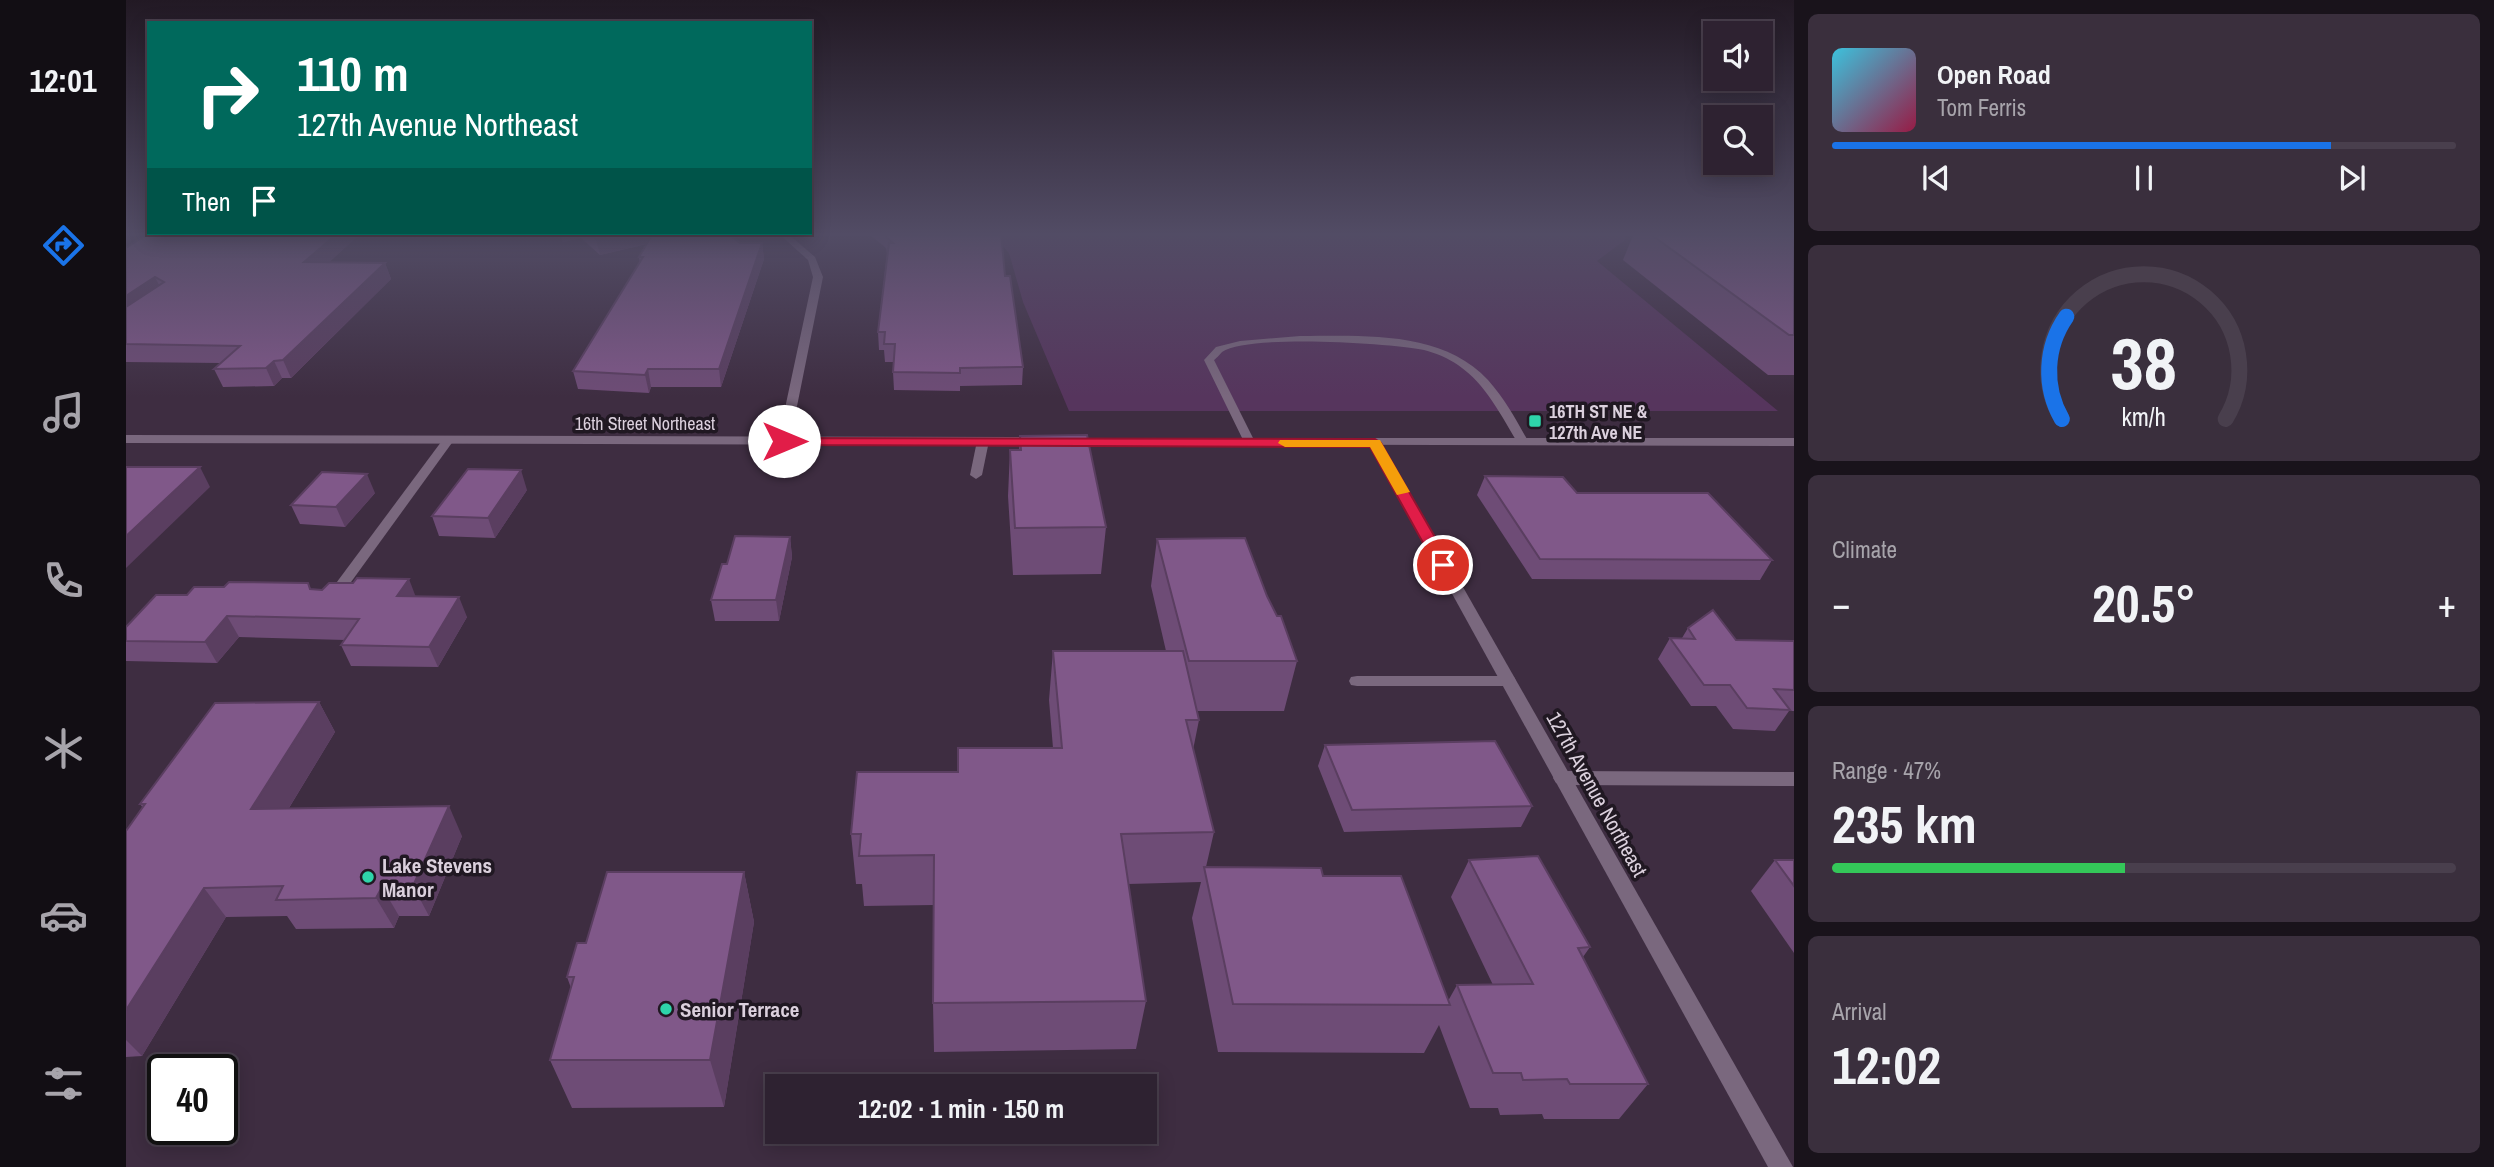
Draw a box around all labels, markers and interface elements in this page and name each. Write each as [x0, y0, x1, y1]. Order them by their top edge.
map controls [1703, 21, 1773, 175]
button: sound [1703, 21, 1773, 91]
text: 110 m [297, 40, 409, 106]
icon: right [182, 49, 273, 140]
text: Open Road [1937, 57, 2051, 92]
text: 12:01 [29, 59, 97, 102]
text: Tom Ferris [1937, 92, 2026, 123]
text: 127th Avenue Northeast [297, 103, 578, 146]
button: search [1703, 105, 1773, 175]
icon: previous [1917, 159, 1955, 197]
icon: pause [2125, 159, 2163, 197]
icon: next [2333, 159, 2371, 197]
icon: arrive [245, 182, 283, 220]
text: Then [182, 184, 231, 219]
icon: directions [39, 221, 88, 270]
text: 38 [2111, 314, 2177, 412]
icon: music [39, 388, 88, 437]
place label: 16TH ST NE & 127th Ave NE [1549, 399, 1648, 445]
text: km/h [2122, 400, 2166, 434]
position arrow [747, 404, 821, 478]
street label: 16th Street Northeast [575, 411, 715, 436]
marker: 16TH ST NE & 127th Ave NE [1527, 413, 1543, 429]
text: Climate [1832, 534, 1897, 565]
pin [1413, 535, 1473, 595]
icon: arrive [1424, 546, 1462, 584]
icon: phone [39, 556, 88, 605]
text: 20.5° [2092, 568, 2196, 638]
text: − [1832, 578, 1850, 629]
text: + [2438, 578, 2456, 629]
street label: 127th Avenue Northeast [1540, 706, 1655, 882]
icon: climate [39, 724, 88, 773]
text: Range · 47% [1832, 755, 1941, 786]
text: 235 km [1832, 789, 1977, 859]
place label: Lake Stevens Manor [382, 851, 492, 904]
marker: Lake Stevens Manor [360, 869, 376, 885]
icon: car [39, 891, 88, 940]
place label: Senior Terrace [680, 995, 799, 1024]
text: Arrival [1832, 996, 1887, 1027]
marker: Senior Terrace [658, 1001, 674, 1017]
text: 12:02 [1832, 1030, 1941, 1100]
speed limit sign: 40 [147, 1054, 238, 1145]
icon: filters [39, 1059, 88, 1108]
text: 12:02 · 1 min · 150 m [858, 1091, 1064, 1126]

